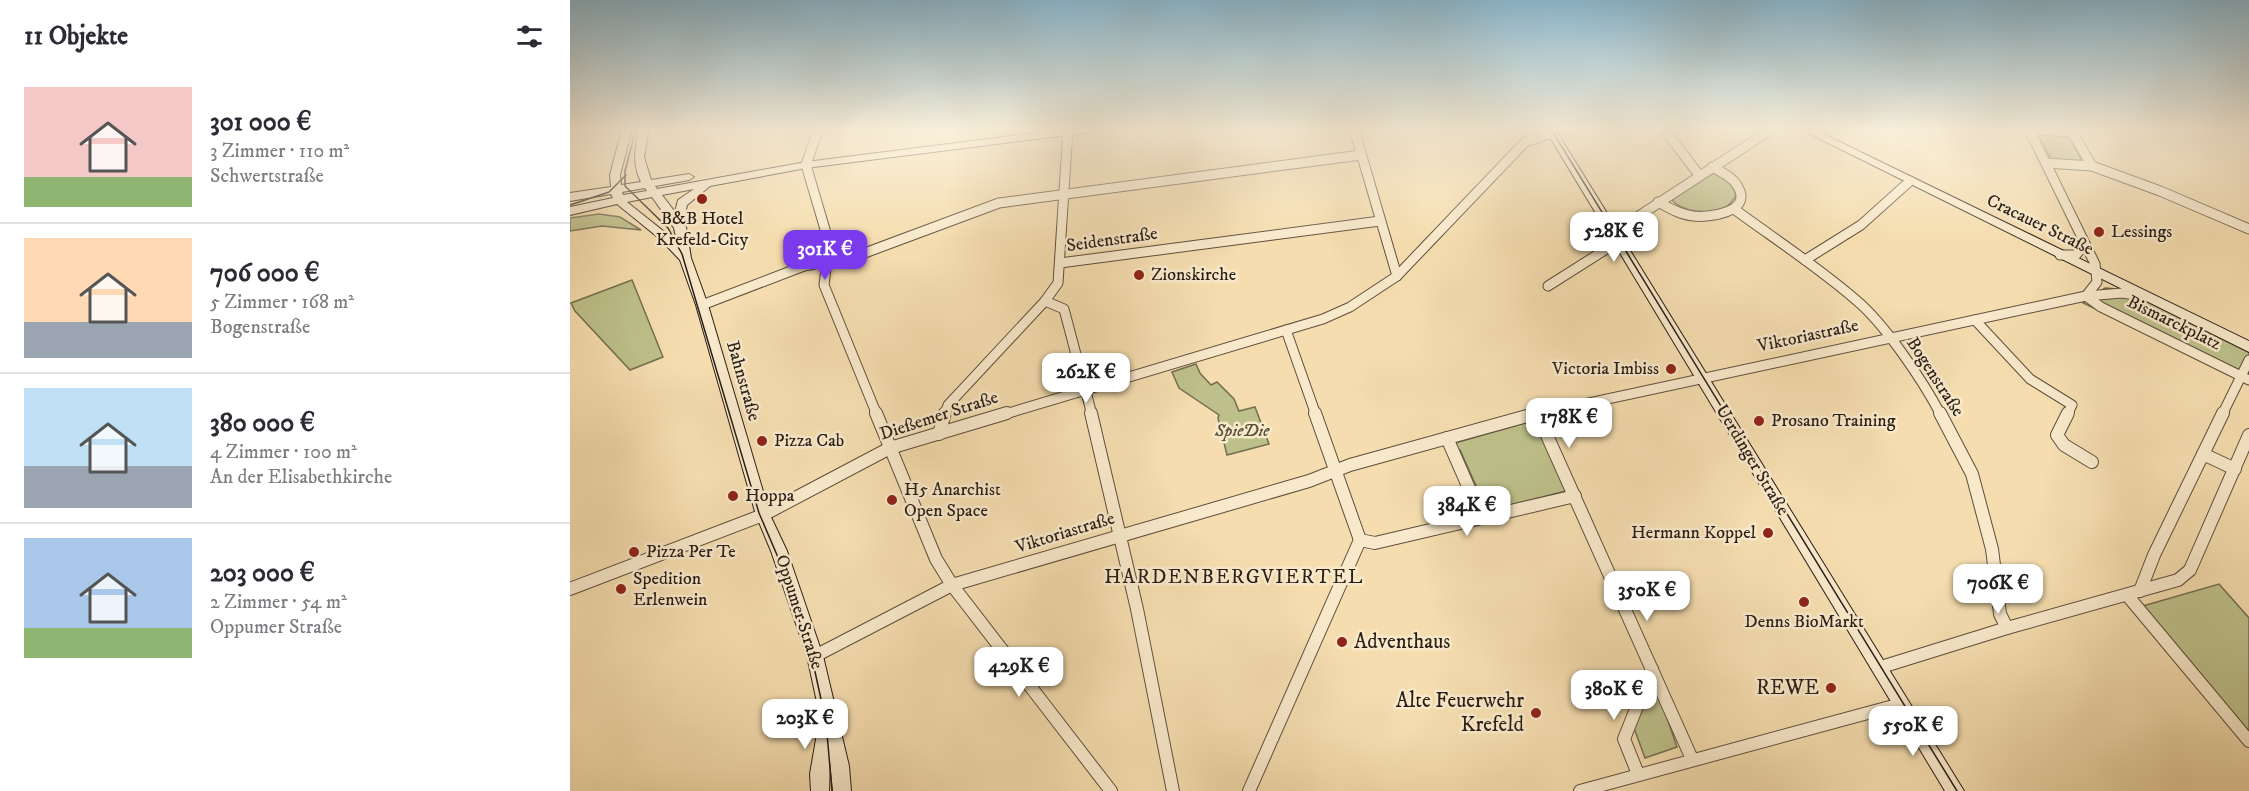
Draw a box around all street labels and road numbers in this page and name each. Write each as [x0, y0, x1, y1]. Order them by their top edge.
street label: Cracauer Straße [1983, 190, 2097, 260]
street label: Seidenstraße [1065, 223, 1159, 257]
street label: Bismarckplatz [2123, 291, 2225, 355]
street label: Viktoriastraße [1755, 315, 1860, 358]
street label: Bogenstraße [1901, 333, 1969, 421]
street label: Bahnstraße [721, 338, 765, 424]
street label: Dießemer Straße [877, 387, 1001, 445]
street label: Uerdinger Straße [1710, 401, 1794, 519]
street label: Viktoriastraße [1012, 507, 1117, 559]
street label: Oppumer Straße [770, 552, 828, 672]

